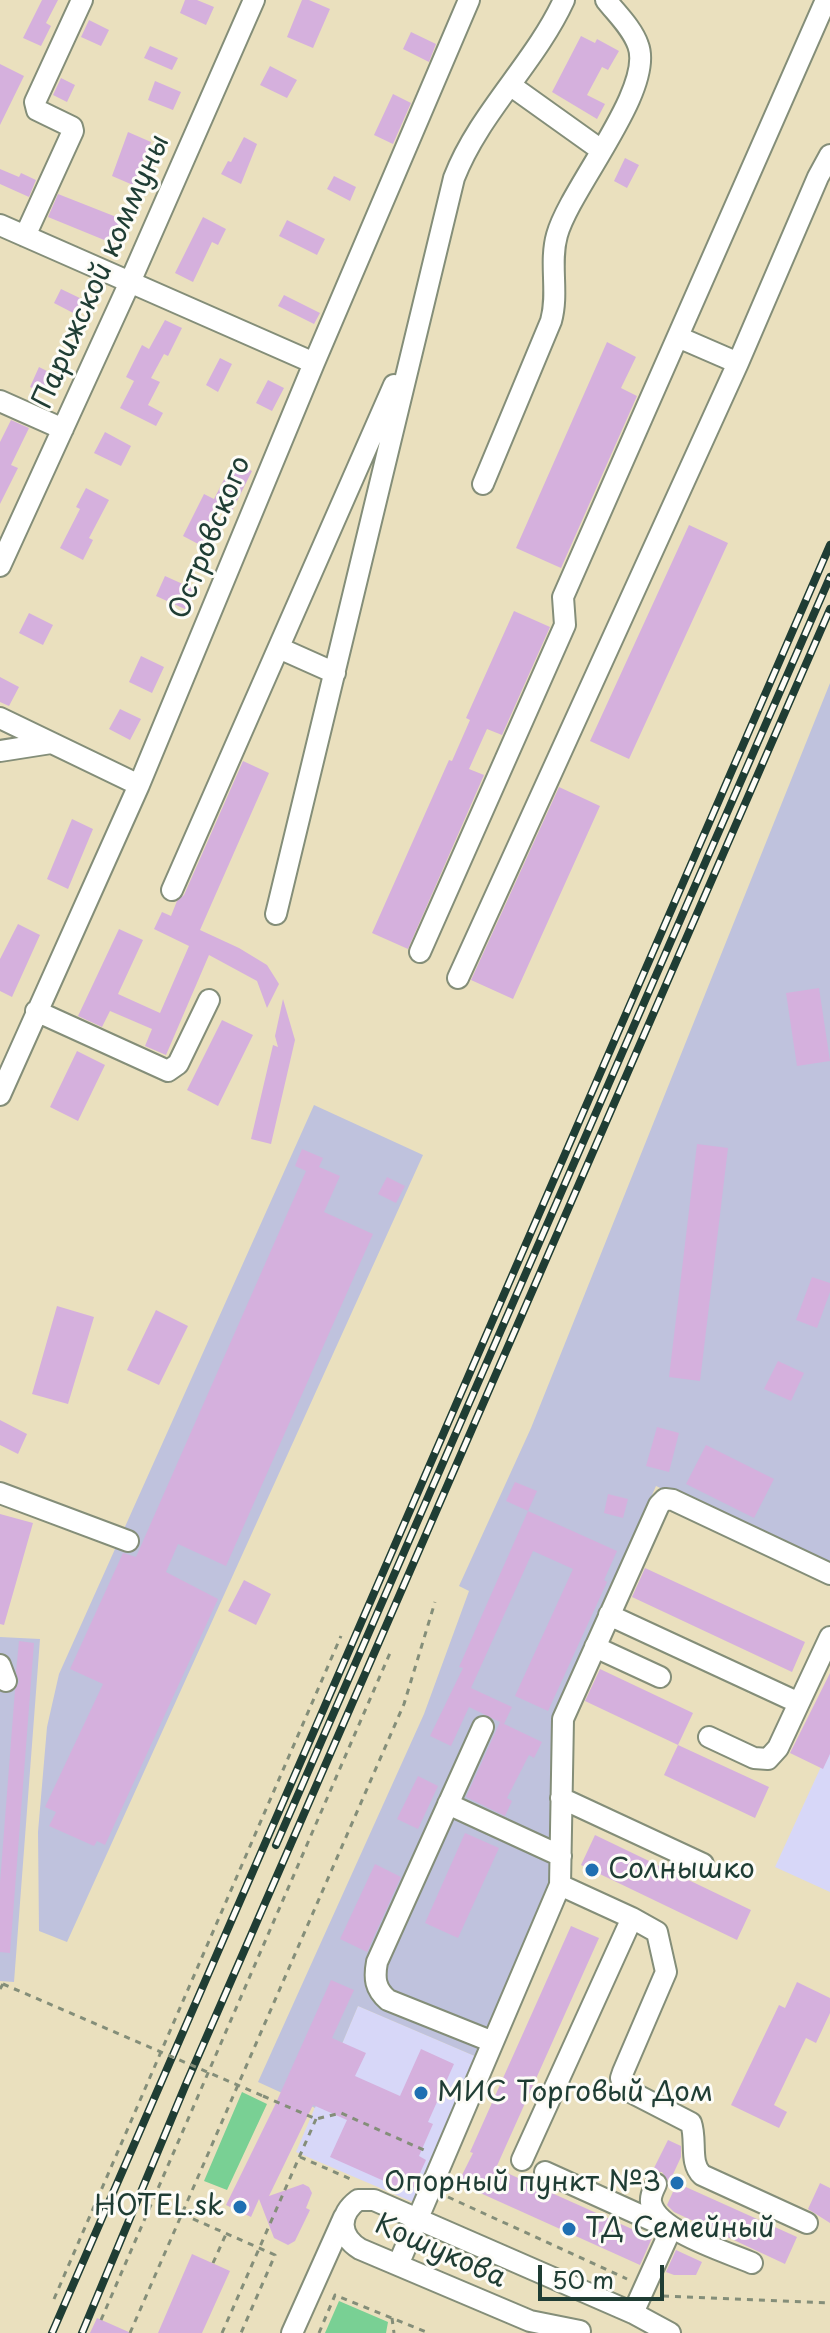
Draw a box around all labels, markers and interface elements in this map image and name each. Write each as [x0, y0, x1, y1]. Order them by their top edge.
street label: Парижской коммуны [26, 130, 178, 414]
street label: Островского [163, 452, 259, 624]
place label: Солнышко [608, 1853, 755, 1887]
marker: Солнышко [583, 1861, 601, 1879]
place label: МИС Торговый Дом [437, 2076, 713, 2110]
marker: МИС Торговый Дом [412, 2084, 430, 2102]
place label: Опорный пункт №3 [384, 2166, 661, 2200]
marker: Опорный пункт №3 [668, 2174, 686, 2192]
place label: HOTEL.sk [94, 2190, 224, 2224]
marker: HOTEL.sk [231, 2198, 249, 2216]
street label: Кошукова [369, 2208, 511, 2296]
place label: ТД Семейный [585, 2212, 775, 2246]
marker: ТД Семейный [560, 2220, 578, 2238]
scale bar [542, 2249, 668, 2299]
text: 50 m [552, 2261, 614, 2297]

